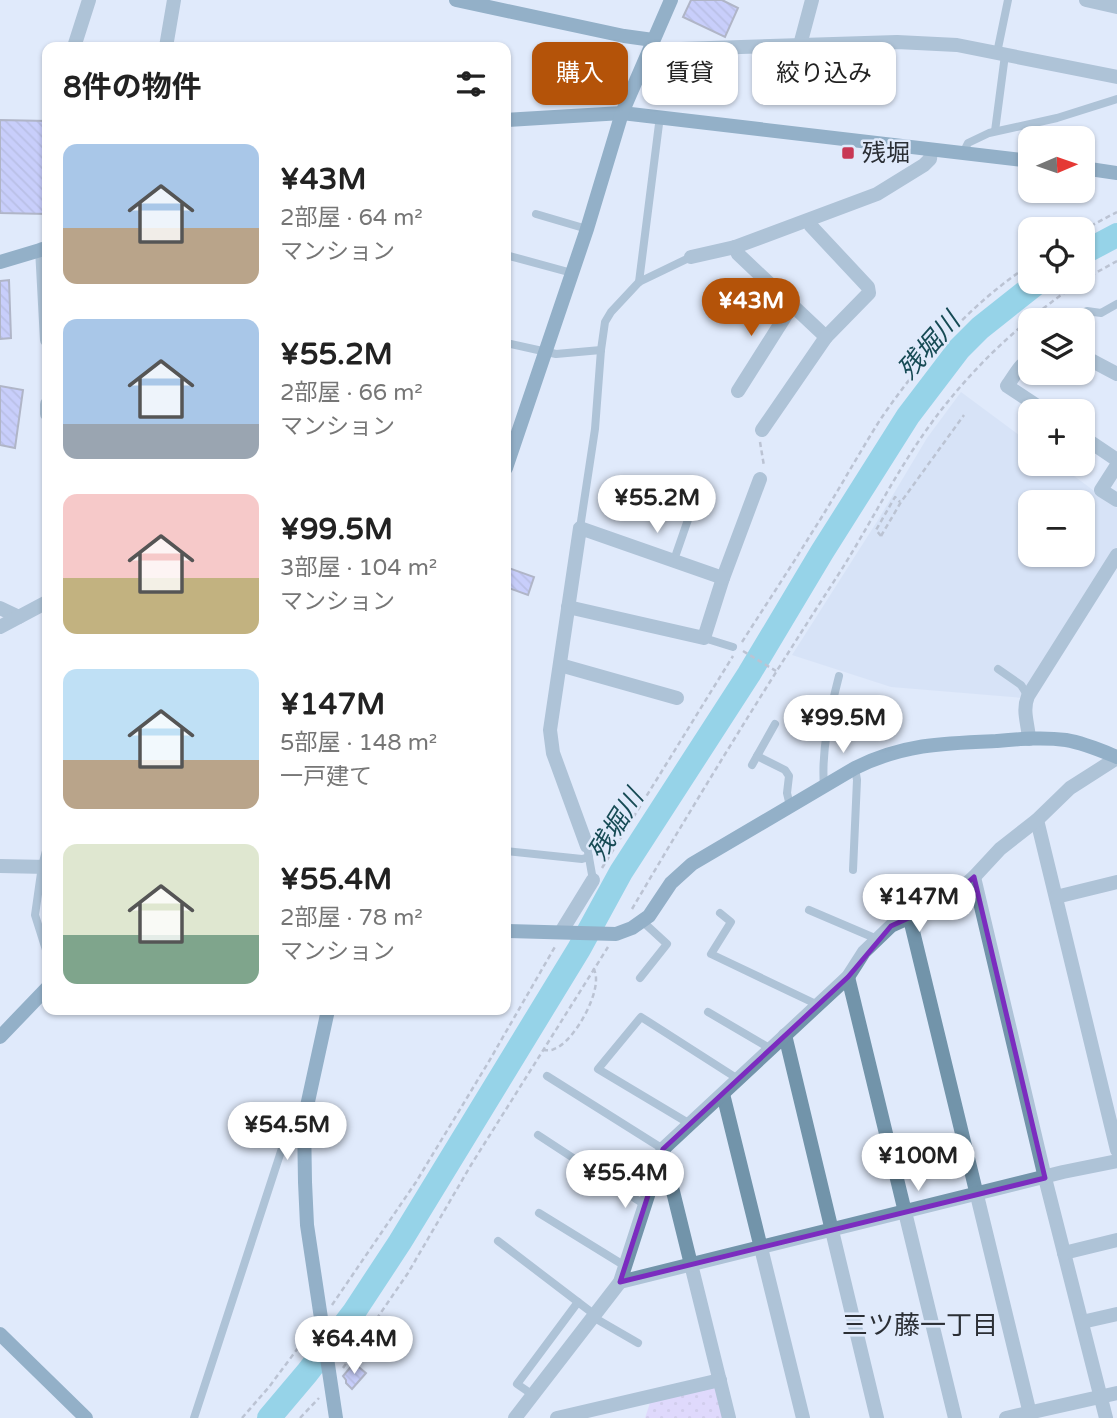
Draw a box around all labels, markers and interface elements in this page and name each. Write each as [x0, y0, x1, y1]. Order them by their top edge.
chip: 購入 [532, 42, 628, 105]
chip: 賃貸 [642, 42, 738, 105]
chip: 絞り込み [752, 42, 896, 105]
icon: filters [452, 65, 490, 103]
text: 8件の物件 [63, 69, 202, 106]
north arrow [1018, 126, 1096, 203]
map controls [1018, 126, 1095, 567]
place label: 残堀 [862, 139, 910, 168]
marker: 残堀 [840, 145, 856, 161]
text: ¥43M [280, 161, 366, 198]
icon: home [119, 172, 203, 256]
text: 2部屋 · 64 m² [280, 204, 423, 232]
button: locate [1018, 217, 1095, 294]
text: マンション [280, 238, 395, 266]
pin: ¥43M [710, 278, 792, 338]
text: ¥43M [718, 287, 784, 315]
water label: 残堀川 [892, 304, 968, 386]
button: layers [1018, 308, 1095, 385]
text: ¥55.2M [280, 336, 393, 373]
icon: home [119, 347, 203, 431]
text: 2部屋 · 66 m² [280, 379, 423, 407]
button: + [1018, 399, 1095, 476]
text: マンション [280, 413, 395, 441]
pin: ¥55.2M [600, 476, 714, 535]
text: ¥55.2M [614, 484, 700, 512]
button: − [1018, 490, 1095, 567]
text: ¥99.5M [280, 511, 393, 548]
icon: home [119, 522, 203, 606]
text: 3部屋 · 104 m² [280, 554, 437, 582]
text: マンション [280, 588, 395, 616]
text: ¥147M [280, 686, 385, 723]
pin: ¥99.5M [786, 696, 900, 755]
icon: home [119, 697, 203, 781]
text: ¥99.5M [800, 704, 886, 732]
text: 5部屋 · 148 m² [280, 729, 437, 757]
text: 一戸建て [280, 763, 372, 791]
water label: 残堀川 [582, 781, 651, 866]
text: ¥55.4M [280, 861, 392, 898]
icon: home [119, 872, 203, 956]
pin: ¥147M [870, 874, 968, 934]
text: ¥147M [879, 883, 959, 911]
text: 2部屋 · 78 m² [280, 904, 423, 932]
text: マンション [280, 938, 395, 966]
pin: ¥54.5M [230, 1102, 344, 1162]
text: ¥54.5M [244, 1111, 330, 1139]
pin: ¥100M [869, 1134, 967, 1193]
text: ¥100M [878, 1142, 958, 1170]
pin: ¥55.4M [568, 1150, 682, 1210]
text: ¥55.4M [582, 1159, 668, 1187]
district label: 三ツ藤一丁目 [842, 1310, 998, 1341]
pin: ¥64.4M [297, 1316, 411, 1376]
text: ¥64.4M [311, 1325, 397, 1353]

